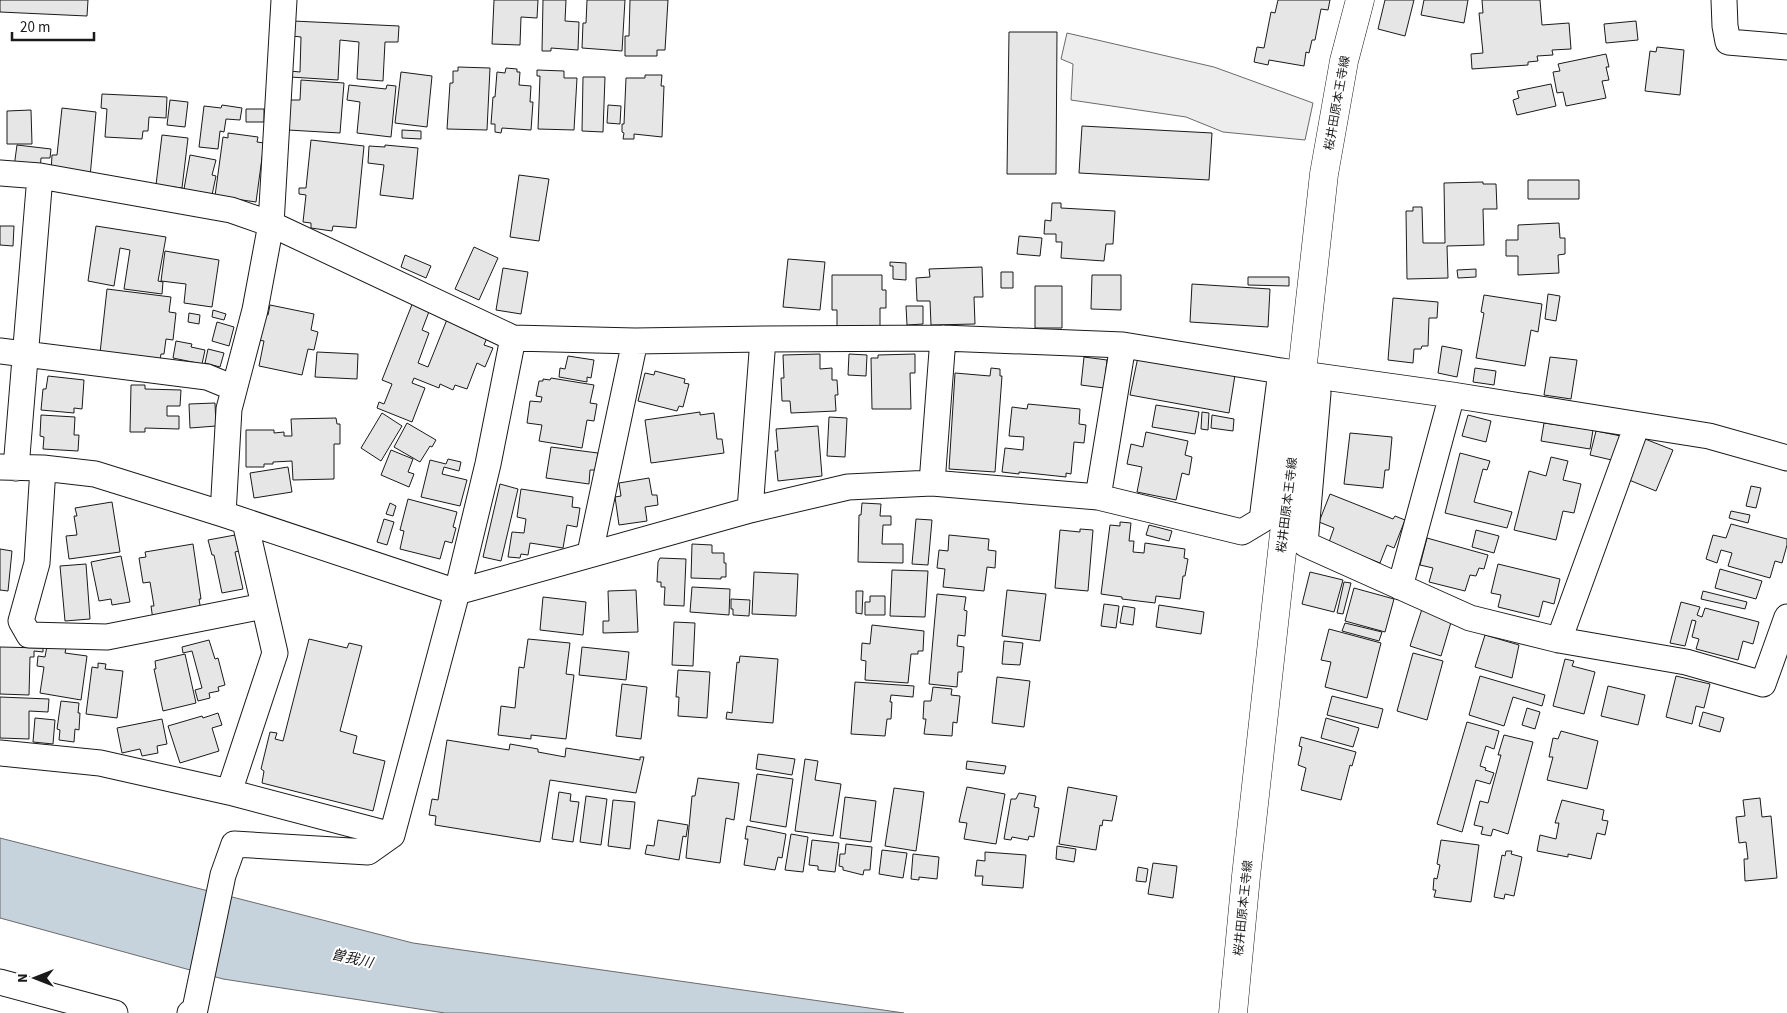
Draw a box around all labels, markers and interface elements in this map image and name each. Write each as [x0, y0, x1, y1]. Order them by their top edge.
scale bar [12, 10, 95, 42]
text: 20 m [20, 17, 50, 38]
street label: 桜井田原本王寺線 [1321, 54, 1354, 152]
street label: 桜井田原本王寺線 [1273, 456, 1302, 554]
street label: 桜井田原本王寺線 [1230, 859, 1257, 957]
water label: 曽我川 [329, 945, 376, 974]
north arrow [10, 953, 60, 1003]
text: N [13, 973, 33, 983]

